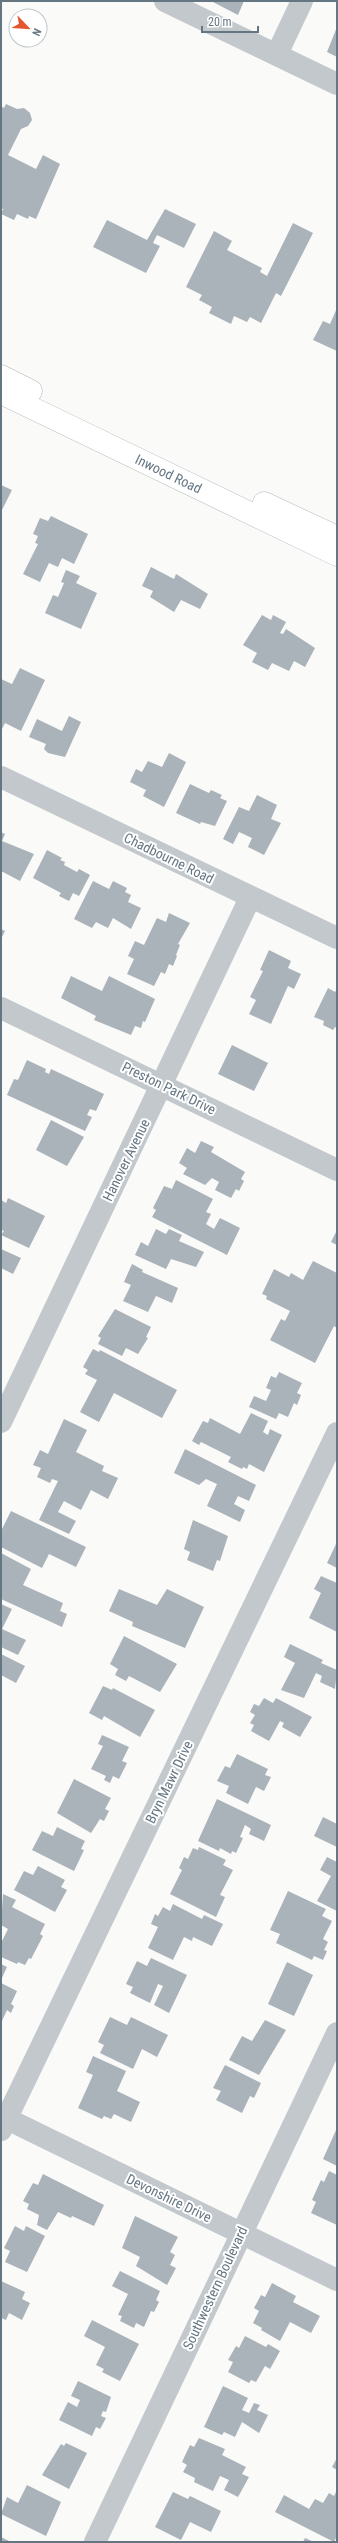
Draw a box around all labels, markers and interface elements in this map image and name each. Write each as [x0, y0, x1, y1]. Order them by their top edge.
north arrow [8, 8, 48, 48]
scale bar [202, 8, 258, 34]
text: 20 m [208, 15, 232, 29]
text: N [29, 26, 44, 38]
street label: Inwood Road [133, 451, 204, 497]
street label: Chadbourne Road [121, 829, 217, 887]
street label: Preston Park Drive [120, 1058, 219, 1118]
street label: Hanover Avenue [99, 1116, 153, 1204]
street label: Bryn Mawr Drive [142, 1738, 196, 1826]
street label: Devonshire Drive [124, 2171, 214, 2226]
street label: Southwestern Boulevard [179, 2224, 251, 2352]

